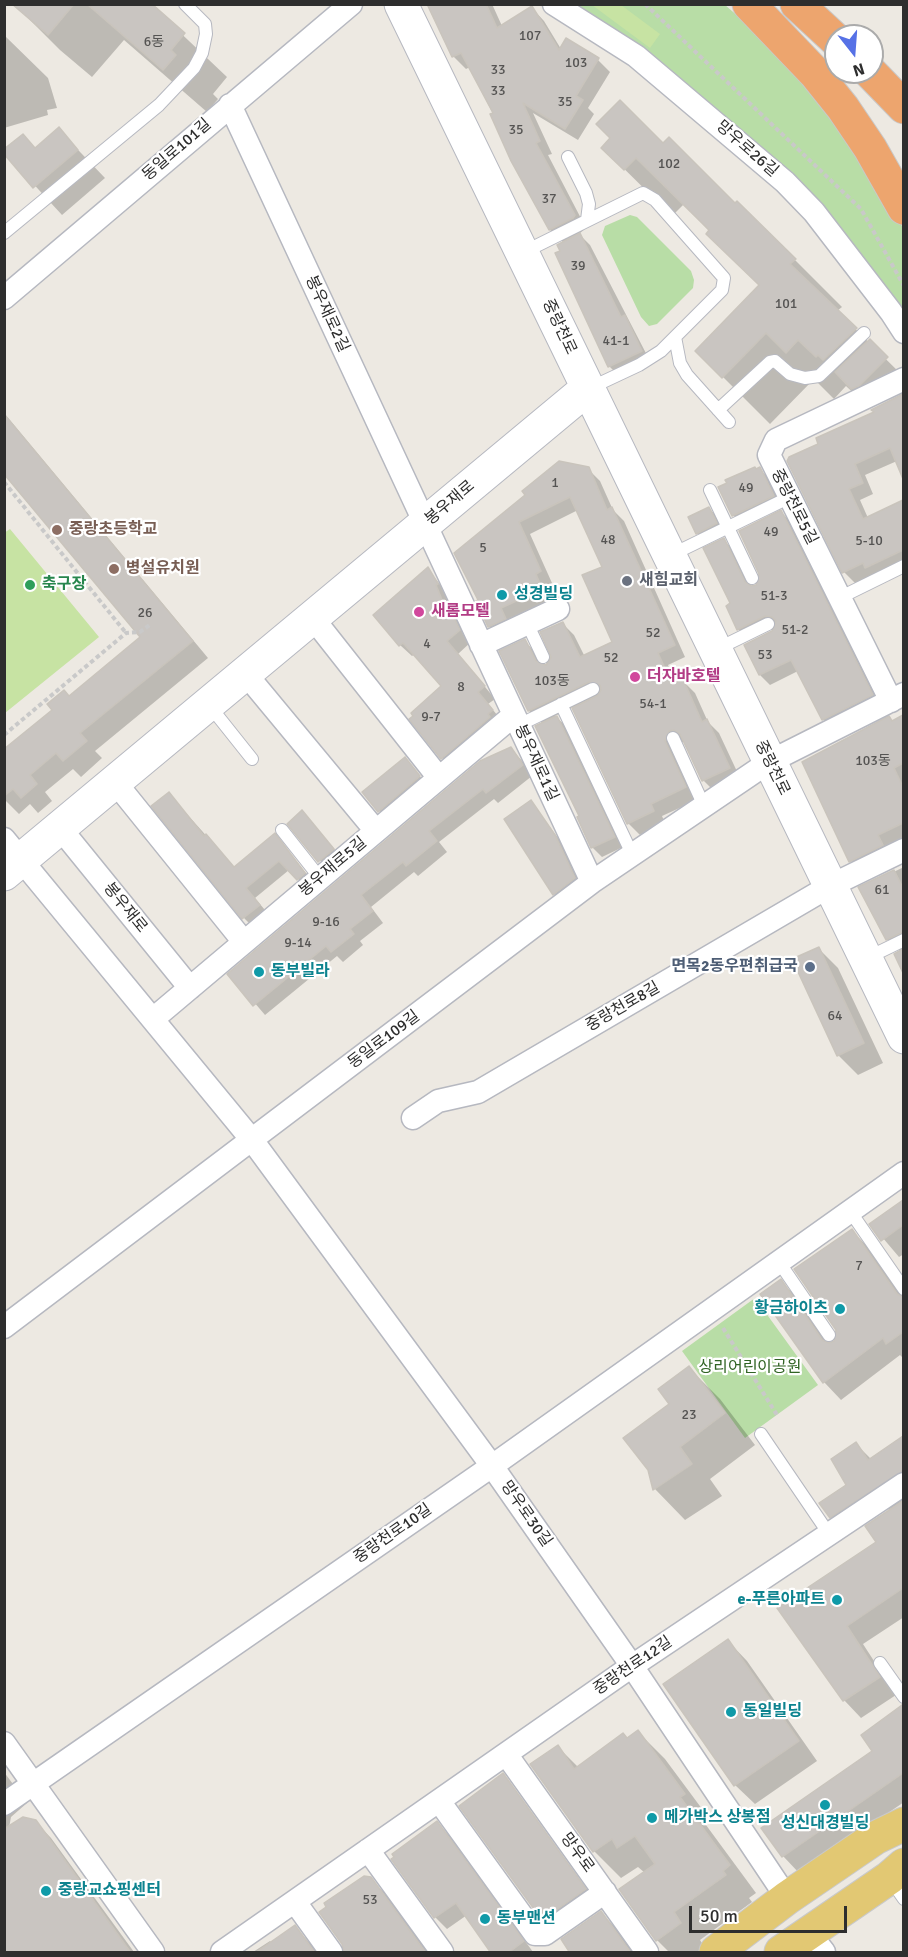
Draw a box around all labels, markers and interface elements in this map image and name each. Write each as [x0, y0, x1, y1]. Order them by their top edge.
north arrow [824, 24, 884, 84]
house number: 107 [519, 28, 541, 44]
house number: 6동 [144, 34, 164, 50]
house number: 103 [565, 55, 587, 71]
text: N [850, 58, 867, 80]
house number: 33 [490, 62, 506, 78]
house number: 33 [490, 83, 506, 99]
house number: 35 [557, 94, 573, 110]
street label: 동일로101길 [139, 115, 215, 185]
street label: 망우로26길 [712, 117, 782, 181]
house number: 35 [508, 122, 524, 138]
house number: 102 [658, 156, 680, 172]
house number: 37 [541, 191, 557, 207]
house number: 39 [570, 258, 586, 274]
street label: 봉우재로2길 [301, 273, 353, 355]
street label: 중랑천로 [538, 296, 580, 358]
house number: 101 [775, 296, 797, 312]
house number: 41-1 [602, 333, 630, 349]
street label: 중랑천로5길 [767, 466, 821, 548]
house number: 1 [551, 475, 559, 491]
street label: 봉우재로 [421, 477, 479, 529]
house number: 49 [738, 480, 754, 496]
place label: 중랑초등학교 [69, 520, 157, 540]
marker: 중랑초등학교 [50, 523, 64, 537]
house number: 49 [763, 524, 779, 540]
house number: 48 [600, 532, 616, 548]
house number: 5-10 [855, 533, 883, 549]
house number: 5 [479, 540, 487, 556]
place label: 병설유치원 [126, 559, 200, 579]
marker: 병설유치원 [107, 562, 121, 576]
place label: 새힘교회 [639, 571, 698, 591]
marker: 새힘교회 [620, 574, 634, 588]
place label: 축구장 [42, 575, 86, 595]
marker: 축구장 [23, 578, 37, 592]
place label: 성경빌딩 [514, 585, 573, 605]
marker: 성경빌딩 [495, 588, 509, 602]
house number: 51-3 [760, 588, 788, 604]
place label: 새롬모텔 [431, 602, 490, 622]
house number: 26 [137, 605, 153, 621]
marker: 새롬모텔 [412, 605, 426, 619]
house number: 51-2 [781, 622, 809, 638]
house number: 52 [645, 625, 661, 641]
house number: 4 [423, 636, 431, 652]
house number: 53 [757, 647, 773, 663]
house number: 52 [603, 650, 619, 666]
place label: 더자바호텔 [647, 667, 721, 687]
marker: 더자바호텔 [628, 670, 642, 684]
house number: 103동 [534, 673, 570, 689]
house number: 8 [457, 679, 465, 695]
house number: 54-1 [639, 696, 667, 712]
house number: 9-7 [421, 709, 441, 725]
street label: 봉우재로1길 [510, 722, 562, 804]
street label: 중랑천로 [750, 737, 794, 799]
house number: 103동 [855, 753, 891, 769]
street label: 봉우재로5길 [295, 833, 371, 901]
street label: 봉우재로 [99, 879, 151, 937]
house number: 61 [874, 882, 890, 898]
house number: 9-16 [312, 914, 340, 930]
house number: 9-14 [284, 935, 312, 951]
place label: 면목2동우편취급국 [672, 957, 798, 977]
marker: 면목2동우편취급국 [803, 960, 817, 974]
place label: 동부빌라 [271, 962, 330, 982]
marker: 동부빌라 [252, 965, 266, 979]
street label: 중랑천로8길 [583, 978, 663, 1036]
street label: 동일로109길 [344, 1007, 424, 1073]
house number: 64 [827, 1008, 843, 1024]
house number: 7 [855, 1258, 863, 1274]
place label: 황금하이츠 [754, 1299, 828, 1319]
marker: 황금하이츠 [833, 1302, 847, 1316]
park label: 상리어린이공원 [698, 1358, 802, 1378]
house number: 23 [681, 1407, 697, 1423]
street label: 망우로30길 [496, 1477, 556, 1551]
street label: 중랑천로10길 [350, 1500, 436, 1568]
place label: e-푸른아파트 [737, 1590, 825, 1610]
marker: e-푸른아파트 [830, 1593, 844, 1607]
street label: 중랑천로12길 [590, 1633, 676, 1699]
place label: 동일빌딩 [743, 1702, 802, 1722]
marker: 동일빌딩 [724, 1705, 738, 1719]
marker: 성신대경빌딩 [818, 1798, 832, 1812]
place label: 메가박스 상봉점 [664, 1808, 771, 1828]
marker: 메가박스 상봉점 [645, 1811, 659, 1825]
place label: 성신대경빌딩 [781, 1814, 869, 1834]
street label: 망우로 [556, 1829, 598, 1877]
place label: 중랑교쇼핑센터 [58, 1881, 161, 1901]
marker: 중랑교쇼핑센터 [39, 1884, 53, 1898]
house number: 53 [362, 1892, 378, 1908]
scale bar [692, 1894, 850, 1932]
text: 50 m [700, 1905, 738, 1927]
place label: 동부맨션 [497, 1909, 556, 1929]
marker: 동부맨션 [478, 1912, 492, 1926]

